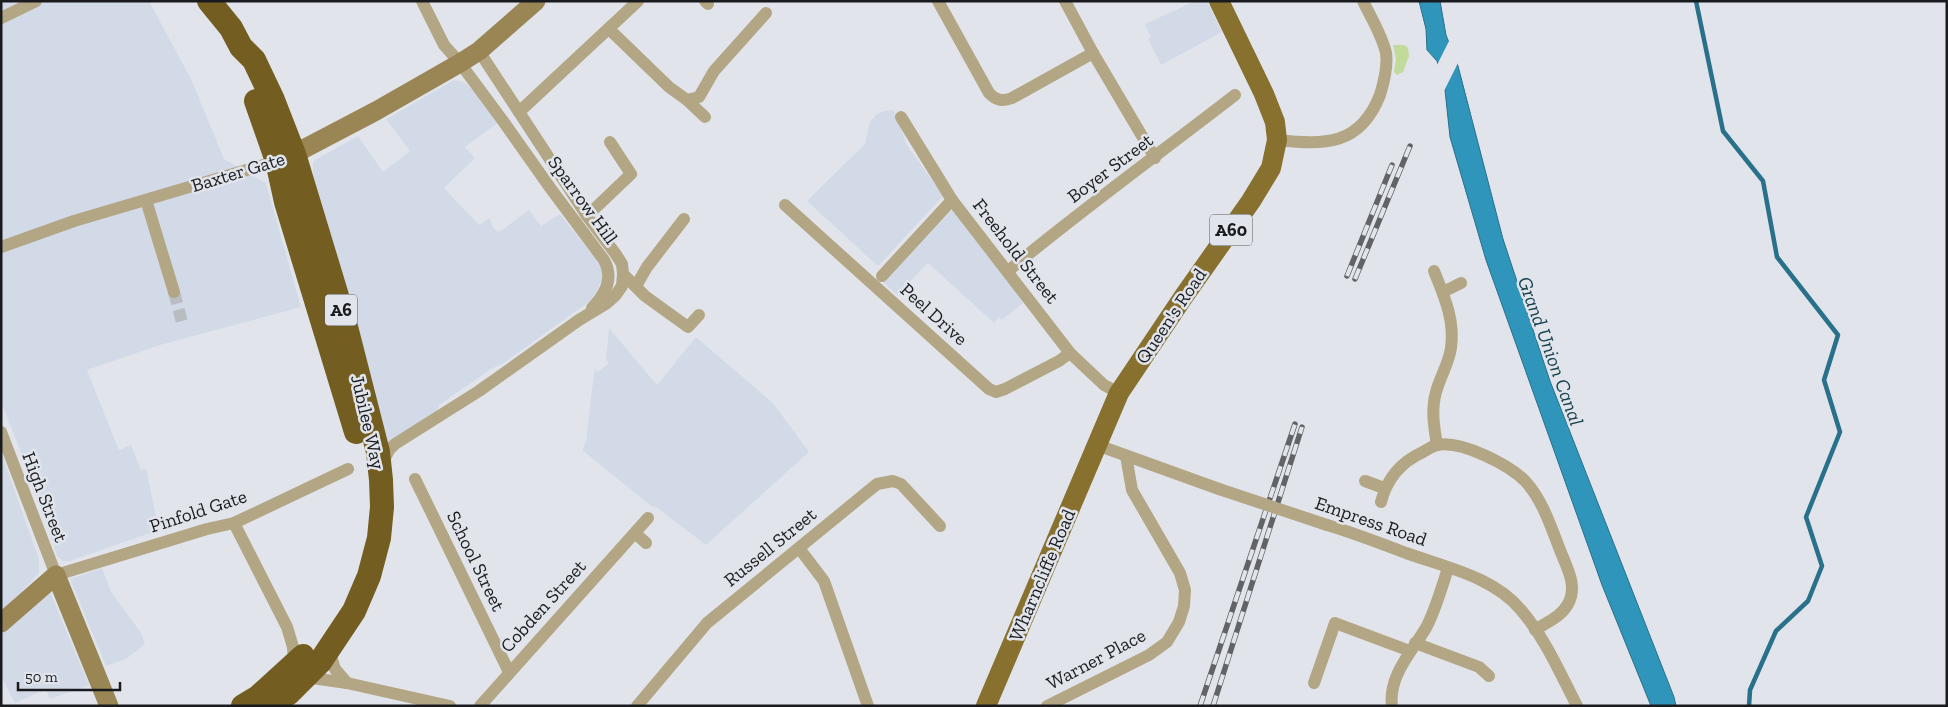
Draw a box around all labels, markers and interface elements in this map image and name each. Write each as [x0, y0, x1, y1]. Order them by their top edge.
street label: Boyer Street [1063, 128, 1157, 208]
street label: Baxter Gate [188, 147, 288, 197]
street label: Sparrow Hill [543, 151, 623, 249]
street label: Freehold Street [968, 194, 1064, 308]
road number: A60 [1210, 214, 1252, 246]
street label: Queen's Road [1131, 263, 1212, 368]
water label: Grand Union Canal [1513, 273, 1589, 429]
street label: Peel Drive [896, 278, 972, 350]
road number: A6 [325, 294, 357, 326]
street label: Jubilee Way [346, 372, 390, 472]
street label: High Street [17, 449, 73, 545]
street label: Pinfold Gate [146, 484, 250, 538]
street label: Empress Road [1312, 491, 1430, 551]
street label: Russell Street [719, 503, 821, 591]
street label: Wharncliffe Road [1004, 505, 1080, 644]
street label: School Street [442, 507, 510, 615]
street label: Cobden Street [495, 555, 591, 657]
street label: Warner Place [1043, 623, 1149, 695]
scale bar [18, 660, 120, 692]
text: 50 m [25, 668, 58, 686]

